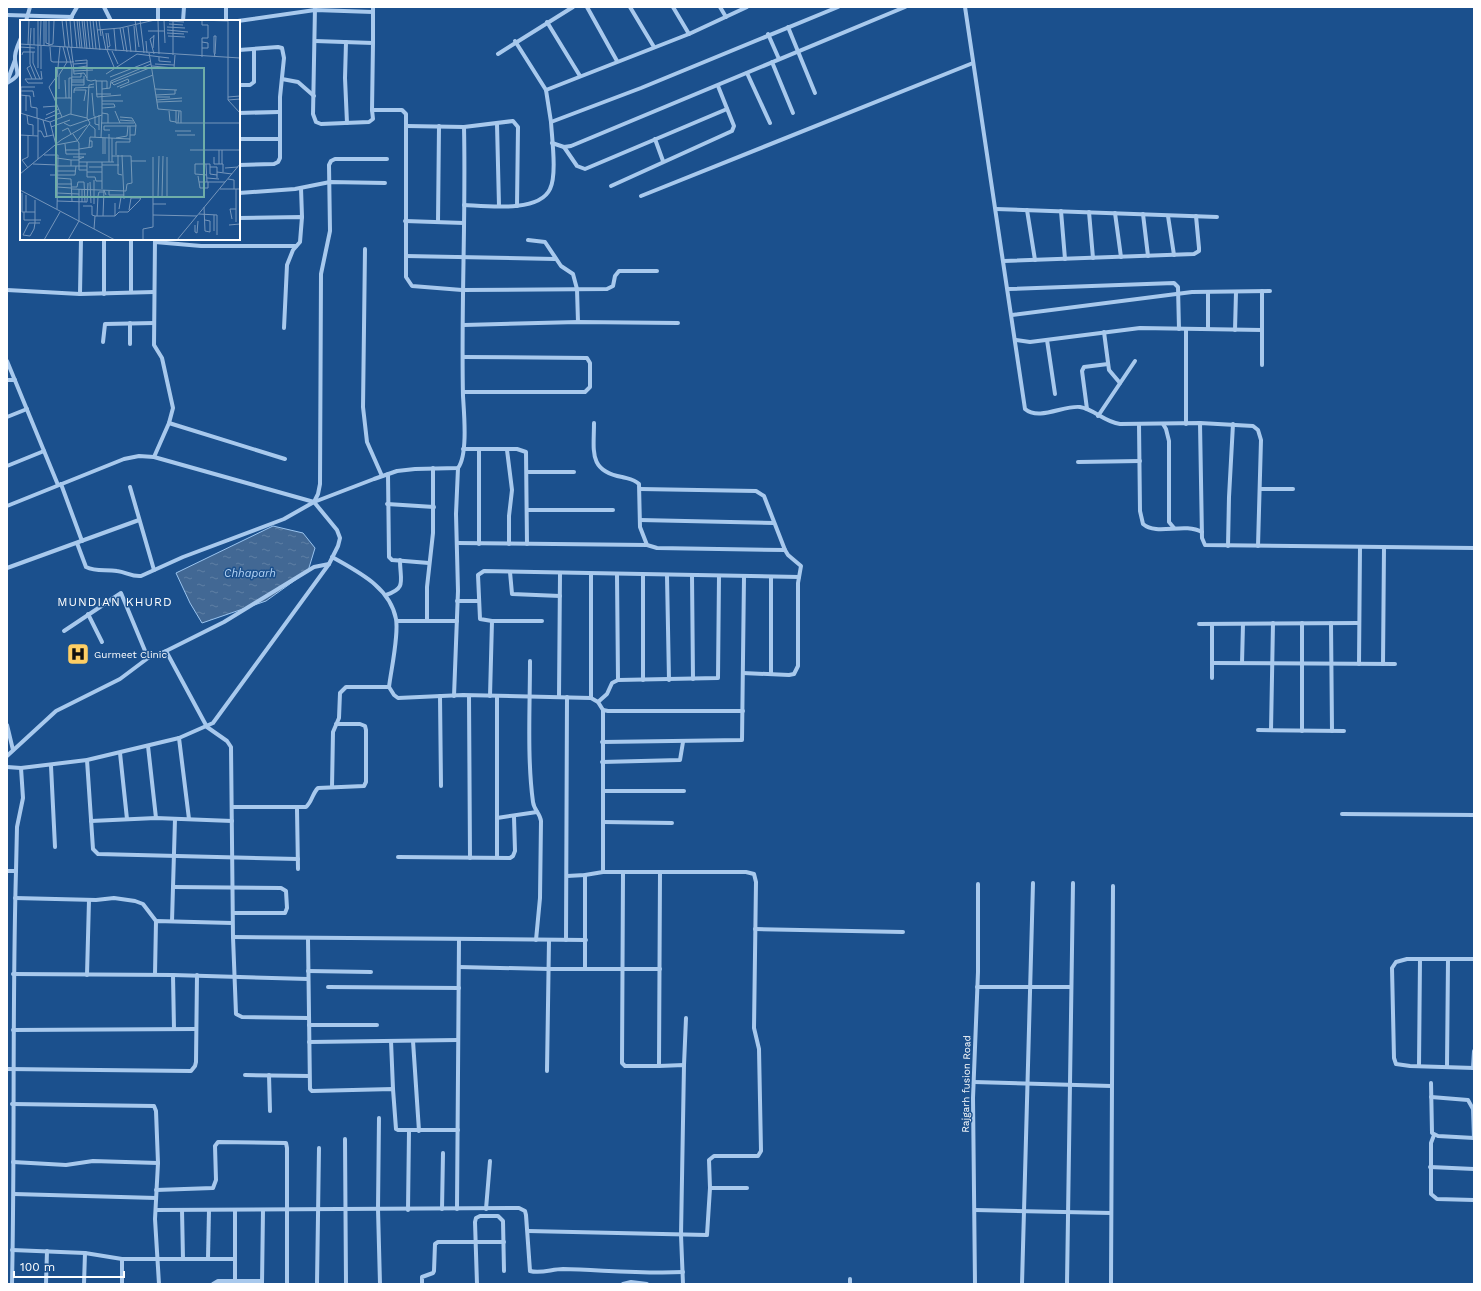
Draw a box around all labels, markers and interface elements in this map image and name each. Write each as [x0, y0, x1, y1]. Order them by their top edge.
inset map [20, 20, 240, 240]
water label: Chhaparh [224, 567, 276, 580]
district label: MUNDIAN KHURD [57, 595, 173, 609]
hospital icon: Gurmeet Clinic [65, 641, 91, 667]
place label: Gurmeet Clinic [94, 649, 167, 660]
street label: Rajgarh fusion Road [960, 1035, 972, 1133]
scale bar [14, 1253, 124, 1279]
text: 100 m [20, 1260, 55, 1274]

